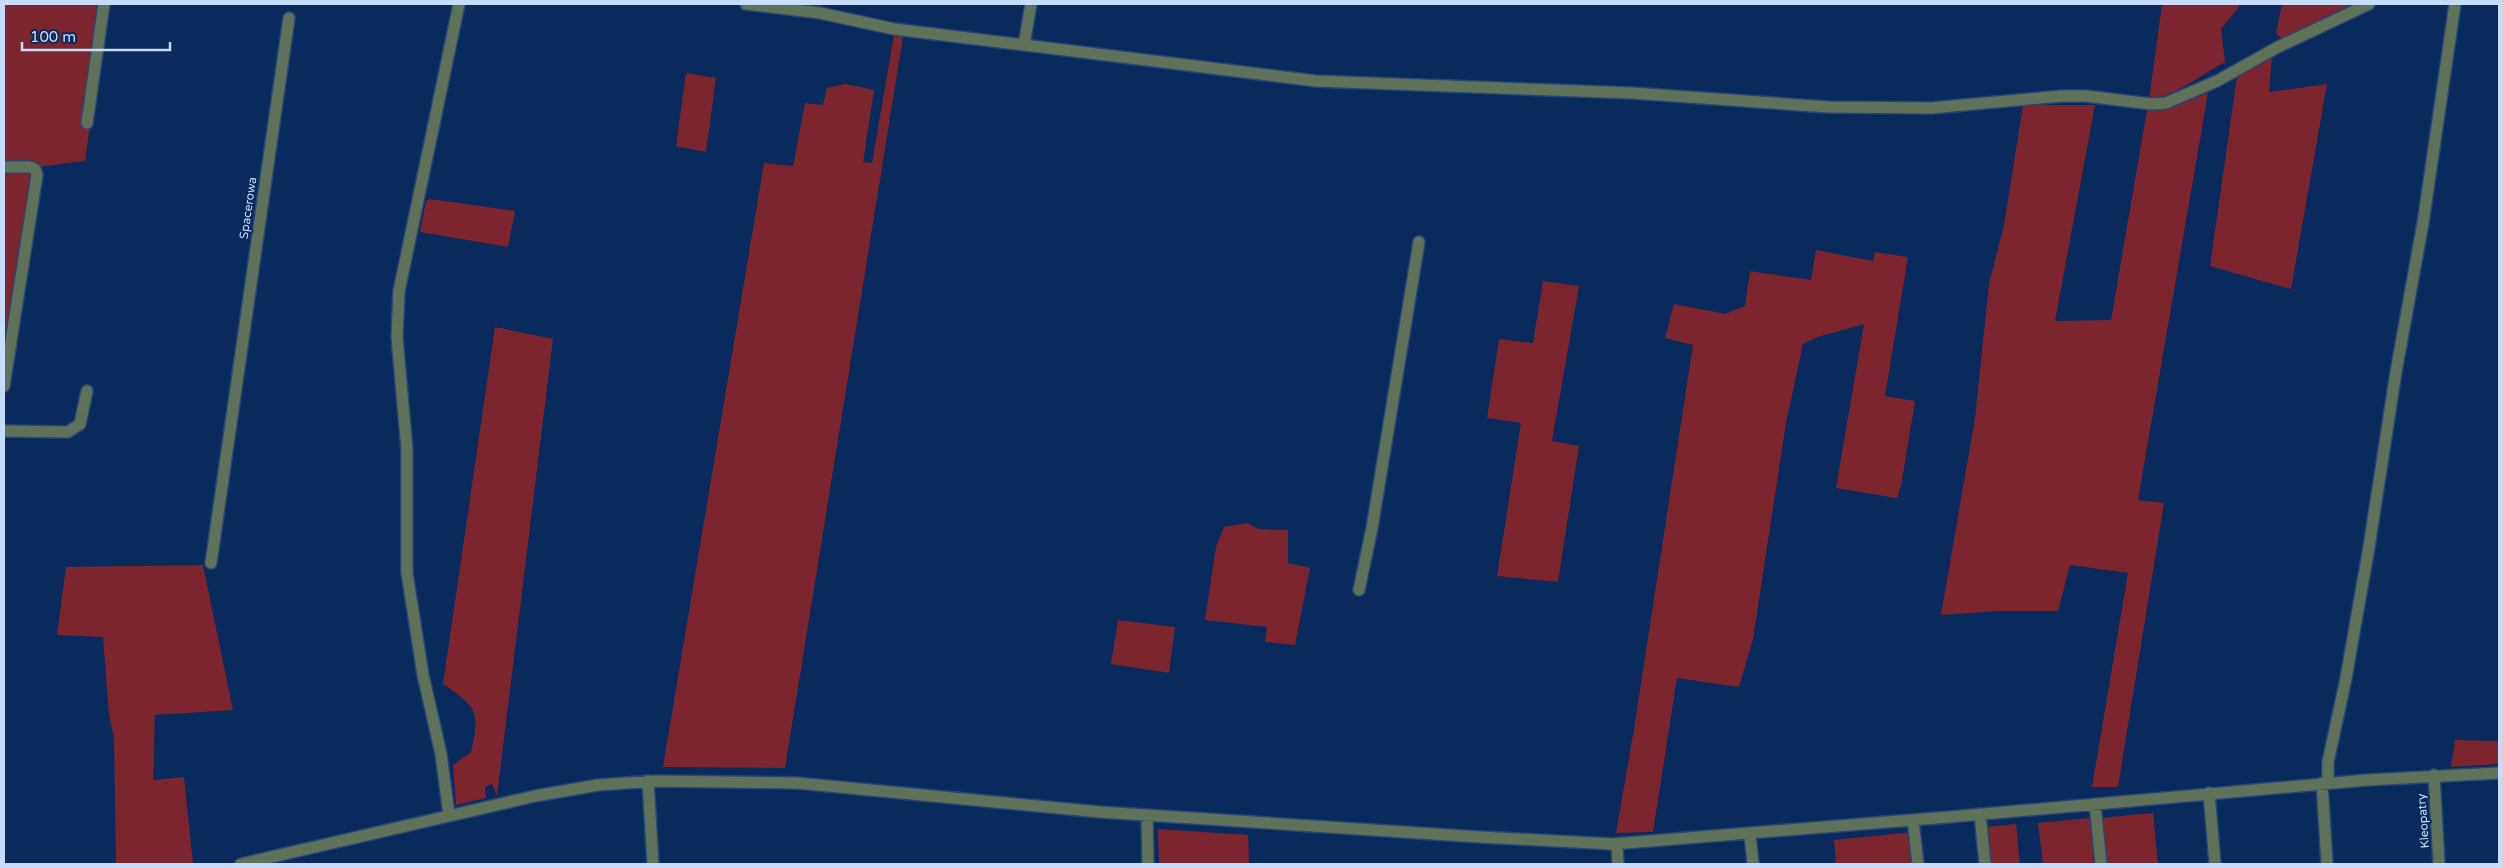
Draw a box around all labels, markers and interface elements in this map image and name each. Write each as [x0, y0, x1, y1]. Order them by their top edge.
scale bar [22, 20, 170, 52]
text: 100 m [30, 28, 76, 46]
street label: Spacerowa [237, 176, 259, 240]
street label: Kleopatry [2414, 793, 2432, 849]

